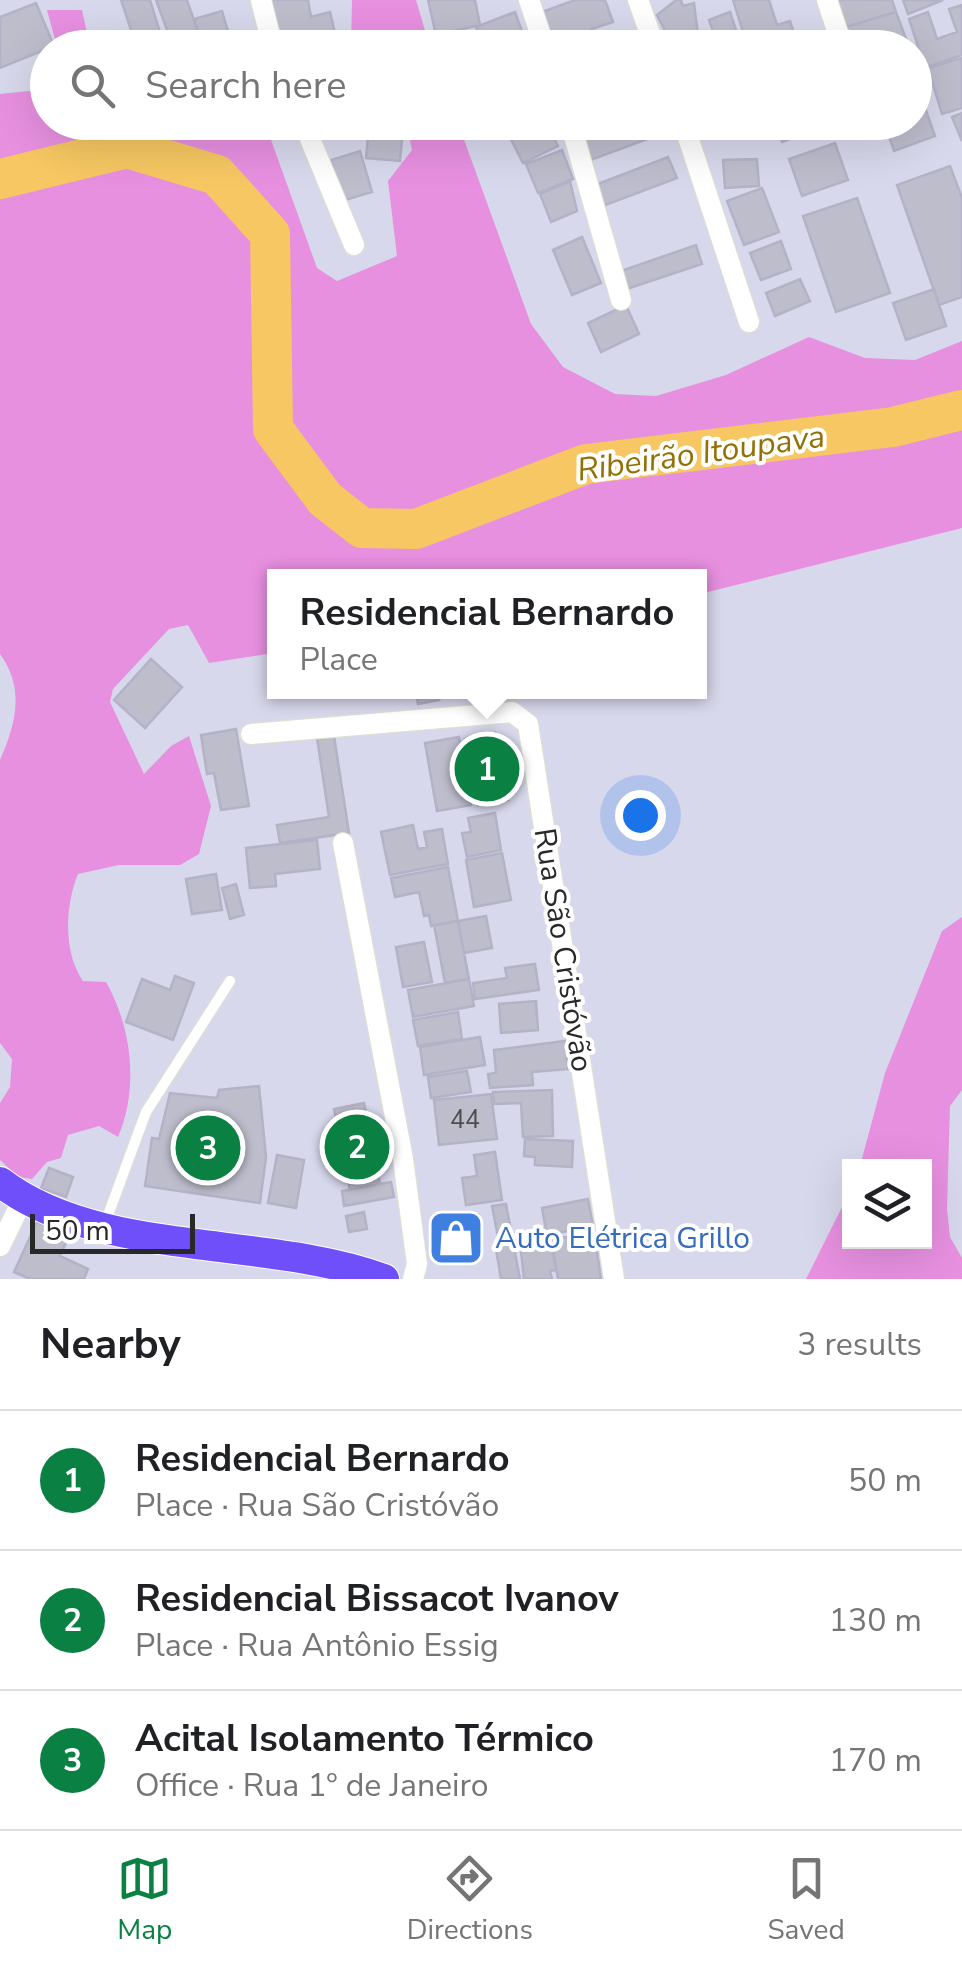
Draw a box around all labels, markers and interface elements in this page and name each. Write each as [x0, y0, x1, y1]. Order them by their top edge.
search box [30, 30, 932, 140]
icon: search [65, 58, 120, 113]
text: Search here [145, 60, 346, 111]
water label: Ribeirão Itoupava [574, 414, 828, 492]
popup [267, 569, 707, 699]
text: Residencial Bernardo [300, 587, 674, 638]
text: Place [300, 638, 378, 681]
pin: 1 [454, 732, 520, 806]
your location [615, 790, 666, 841]
street label: Rua São Cristóvão [524, 825, 602, 1075]
house number: 44 [450, 1103, 480, 1137]
pin: 3 [176, 1110, 240, 1186]
pin: 2 [324, 1110, 390, 1184]
map controls [842, 1159, 932, 1249]
button: layers [842, 1159, 932, 1249]
shop icon: Auto Elétrica Grillo [426, 1208, 486, 1268]
scale bar [30, 1209, 195, 1254]
text: 50 m [45, 1212, 110, 1250]
place label: Auto Elétrica Grillo [495, 1218, 750, 1259]
text: Nearby [40, 1316, 181, 1373]
text: 3 results [797, 1323, 922, 1366]
text: Residencial Bernardo [135, 1433, 510, 1484]
text: 1 [63, 1459, 82, 1502]
text: 50 m [848, 1459, 922, 1502]
text: Place · Rua São Cristóvão [135, 1484, 499, 1527]
text: Residencial Bissacot Ivanov [135, 1573, 619, 1624]
text: 2 [63, 1599, 82, 1642]
text: 130 m [829, 1599, 922, 1642]
text: Place · Rua Antônio Essig [135, 1624, 499, 1667]
text: Acital Isolamento Térmico [135, 1713, 594, 1764]
text: 3 [63, 1739, 82, 1782]
text: 170 m [829, 1739, 922, 1782]
text: Office · Rua 1º de Janeiro [135, 1764, 489, 1807]
tab: Map [117, 1851, 172, 1949]
tab: Directions [407, 1851, 533, 1949]
tab: Saved [767, 1851, 845, 1949]

